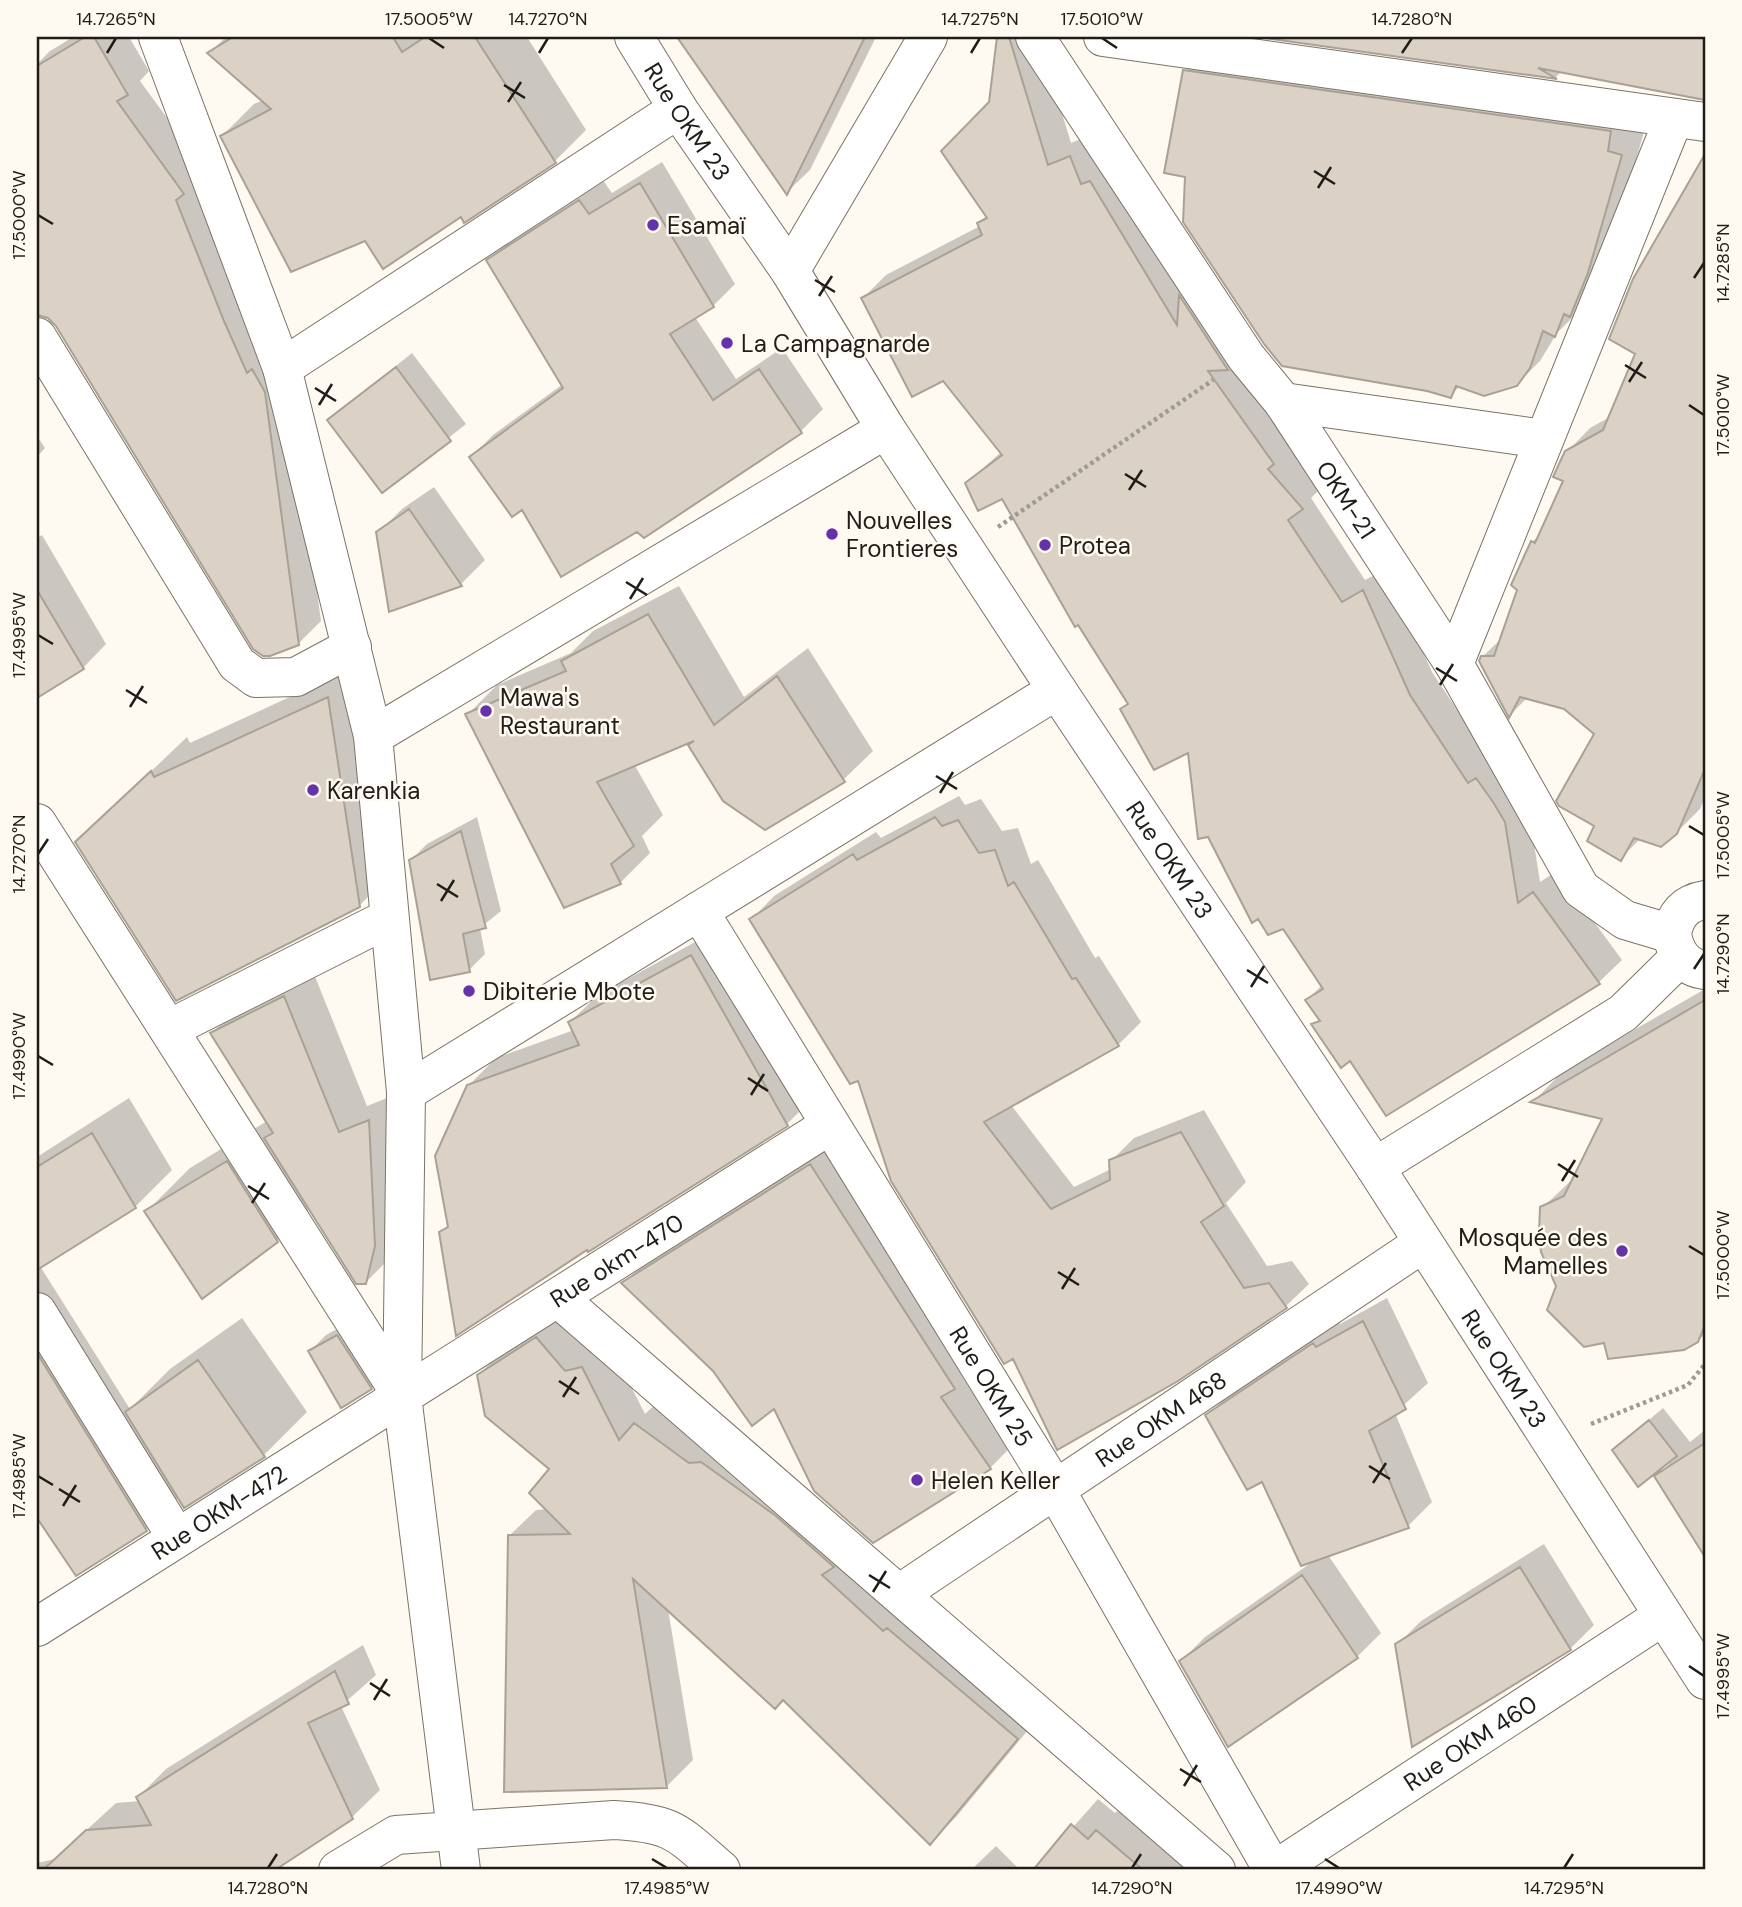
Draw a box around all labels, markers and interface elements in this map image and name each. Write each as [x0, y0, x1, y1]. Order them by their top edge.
text: 14.7265°N [76, 7, 156, 31]
text: 17.5005°W [385, 7, 473, 31]
text: 14.7270°N [508, 7, 588, 31]
text: 14.7275°N [941, 7, 1019, 31]
text: 17.5010°W [1061, 7, 1143, 31]
text: 14.7280°N [1372, 7, 1452, 31]
street label: Rue OKM 23 [638, 57, 738, 186]
text: 17.5000°W [7, 170, 31, 260]
place label: Esamaï [667, 210, 746, 241]
marker: Esamaï [645, 217, 661, 233]
text: 14.7285°N [1711, 223, 1735, 303]
place label: La Campagnarde [741, 328, 930, 359]
marker: La Campagnarde [719, 335, 735, 351]
text: 17.5010°W [1711, 374, 1735, 456]
street label: OKM-21 [1310, 455, 1383, 544]
place label: Nouvelles Frontieres [846, 505, 958, 564]
marker: Nouvelles Frontieres [824, 526, 840, 542]
place label: Protea [1059, 530, 1131, 561]
marker: Protea [1037, 537, 1053, 553]
text: 17.4995°W [7, 592, 31, 678]
place label: Mawa's Restaurant [500, 682, 620, 741]
marker: Mawa's Restaurant [478, 703, 494, 719]
place label: Karenkia [327, 775, 420, 806]
marker: Karenkia [305, 782, 321, 798]
text: 17.5005°W [1711, 791, 1735, 879]
street label: Rue OKM 23 [1120, 795, 1220, 924]
text: 14.7270°N [7, 814, 31, 894]
text: 14.7290°N [1711, 913, 1735, 995]
place label: Dibiterie Mbote [483, 976, 655, 1007]
marker: Dibiterie Mbote [461, 983, 477, 999]
text: 17.4990°W [7, 1012, 31, 1100]
street label: Rue okm-470 [544, 1206, 689, 1314]
text: 17.5000°W [1711, 1210, 1735, 1300]
place label: Mosquée des Mamelles [1458, 1222, 1608, 1281]
marker: Mosquée des Mamelles [1614, 1243, 1630, 1259]
street label: Rue OKM 23 [1455, 1303, 1554, 1434]
street label: Rue OKM 25 [943, 1320, 1040, 1452]
street label: Rue OKM 468 [1089, 1364, 1232, 1474]
text: 17.4985°W [7, 1433, 31, 1519]
street label: Rue OKM-472 [145, 1458, 292, 1566]
place label: Helen Keller [931, 1465, 1060, 1496]
marker: Helen Keller [909, 1472, 925, 1488]
text: 17.4995°W [1711, 1633, 1735, 1719]
street label: Rue OKM 460 [1397, 1687, 1543, 1797]
text: 14.7280°N [228, 1876, 308, 1900]
text: 17.4985°W [624, 1876, 710, 1900]
text: 14.7290°N [1091, 1876, 1173, 1900]
text: 17.4990°W [1295, 1876, 1383, 1900]
text: 14.7295°N [1524, 1876, 1604, 1900]

